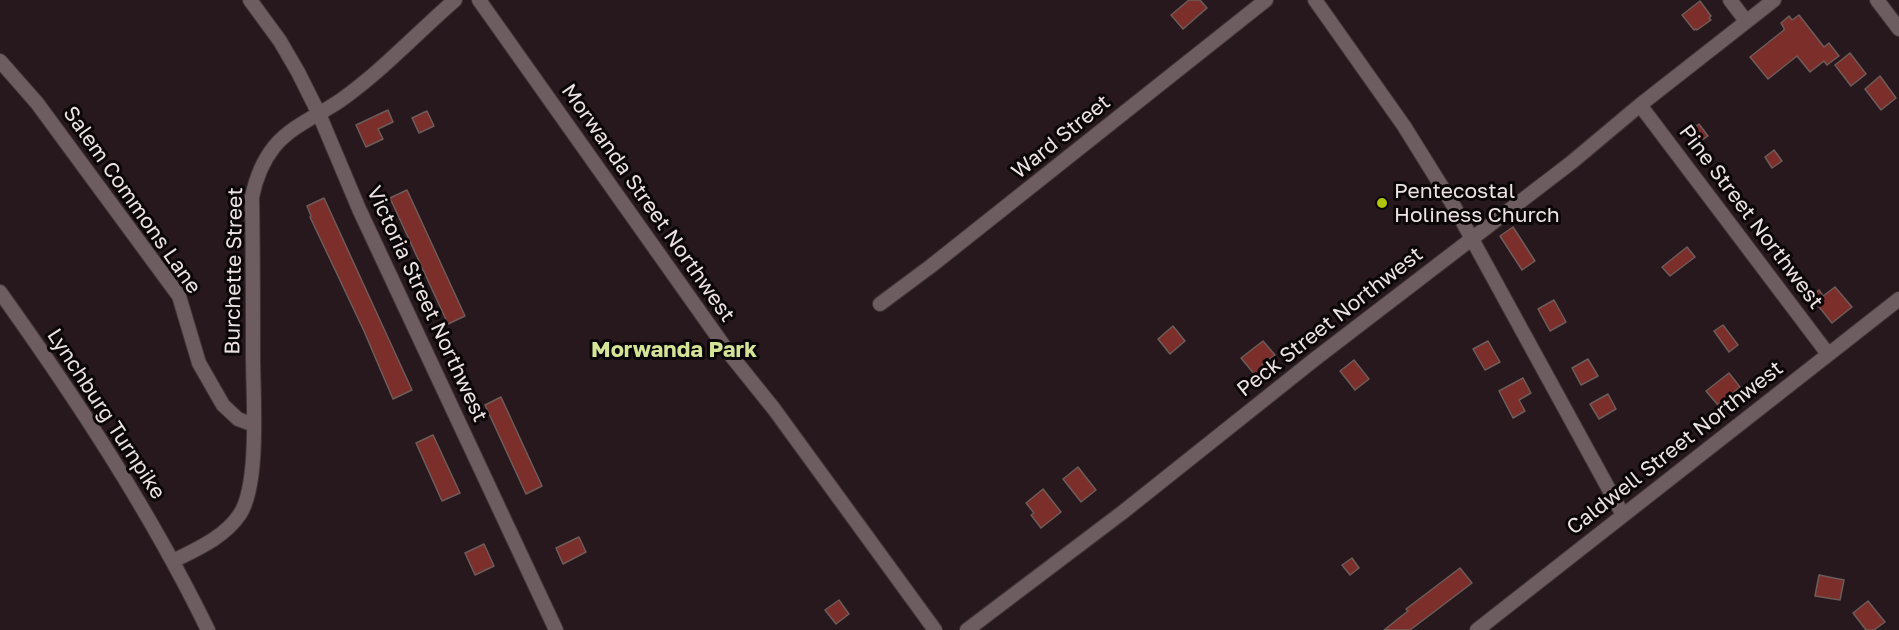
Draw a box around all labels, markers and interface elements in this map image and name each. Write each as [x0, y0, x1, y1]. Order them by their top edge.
street label: Morwanda Street Northwest [556, 79, 740, 327]
street label: Ward Street [1007, 90, 1115, 184]
street label: Salem Commons Lane [58, 101, 206, 299]
street label: Pine Street Northwest [1674, 120, 1828, 314]
place label: Pentecostal Holiness Church [1394, 178, 1560, 228]
street label: Victoria Street Northwest [361, 182, 493, 426]
street label: Burchette Street [220, 187, 248, 355]
marker: Pentecostal Holiness Church [1375, 196, 1389, 210]
street label: Peck Street Northwest [1232, 242, 1428, 402]
street label: Lynchburg Turnpike [41, 324, 171, 504]
district label: Morwanda Park [591, 337, 757, 363]
street label: Caldwell Street Northwest [1562, 356, 1788, 540]

